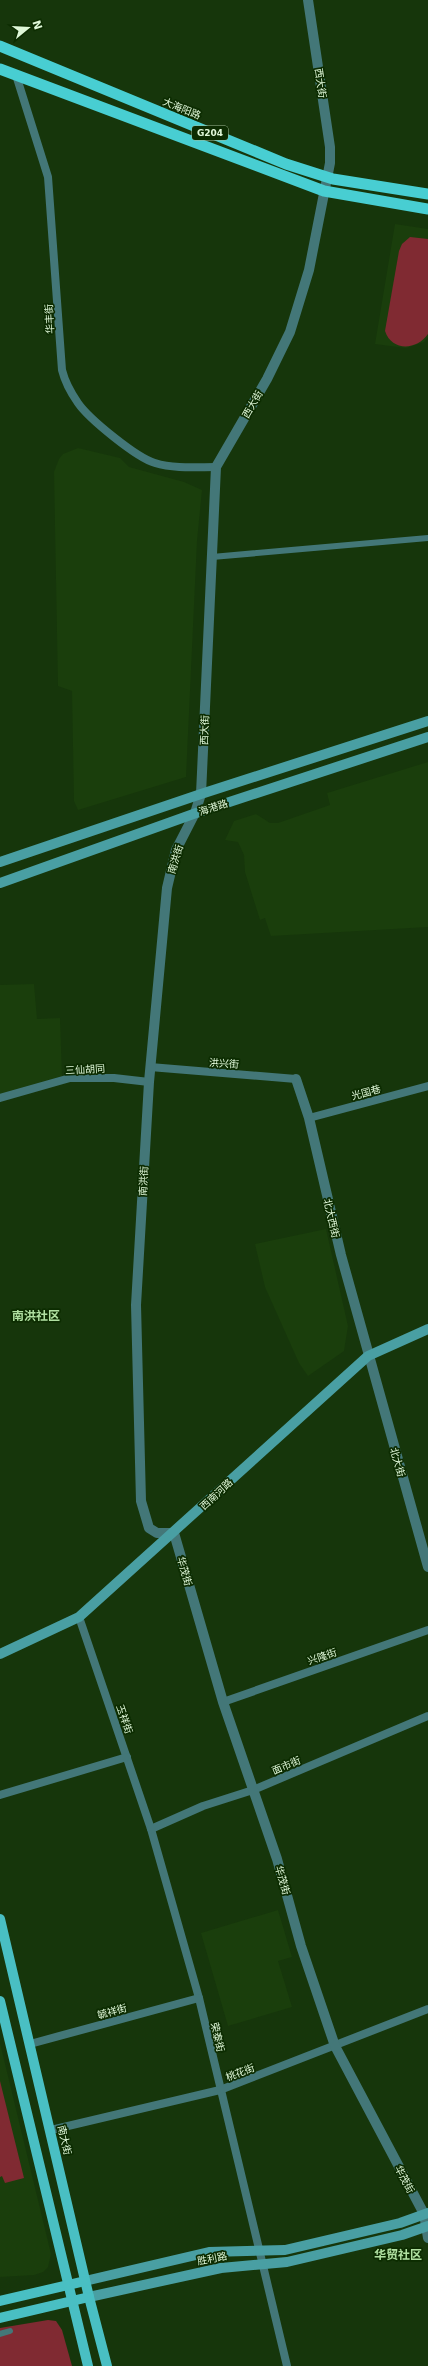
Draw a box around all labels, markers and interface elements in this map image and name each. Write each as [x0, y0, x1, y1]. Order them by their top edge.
north arrow [8, 8, 48, 48]
text: N [29, 19, 45, 31]
street label: 西大街 [313, 67, 328, 99]
street label: 大海阳路 [161, 96, 202, 121]
road number: G204 [192, 126, 228, 140]
street label: 华丰街 [43, 304, 56, 334]
street label: 西大街 [240, 389, 265, 420]
street label: 西大街 [198, 715, 211, 745]
street label: 海港路 [197, 798, 229, 817]
street label: 南洪街 [166, 843, 185, 875]
street label: 洪兴街 [209, 1057, 239, 1070]
street label: 三仙胡同 [65, 1063, 105, 1076]
street label: 光国巷 [350, 1083, 382, 1102]
street label: 南洪街 [137, 1166, 150, 1196]
street label: 北大西街 [322, 1197, 341, 1239]
district label: 南洪社区 [12, 1309, 60, 1323]
street label: 北大街 [388, 1446, 407, 1478]
street label: 西南河路 [198, 1477, 235, 1512]
street label: 华茂街 [175, 1555, 194, 1587]
street label: 兴隆街 [306, 1646, 338, 1667]
street label: 玉祥街 [114, 1703, 135, 1735]
street label: 面市街 [270, 1755, 302, 1776]
street label: 华茂街 [273, 1864, 292, 1896]
street label: 毓祥街 [96, 2002, 128, 2021]
street label: 荣泰街 [209, 2021, 226, 2053]
street label: 桃花街 [224, 2062, 256, 2083]
street label: 南大街 [56, 2124, 73, 2156]
street label: 华茂街 [393, 2163, 416, 2195]
district label: 华贸社区 [374, 2248, 422, 2262]
street label: 胜利路 [196, 2250, 228, 2267]

